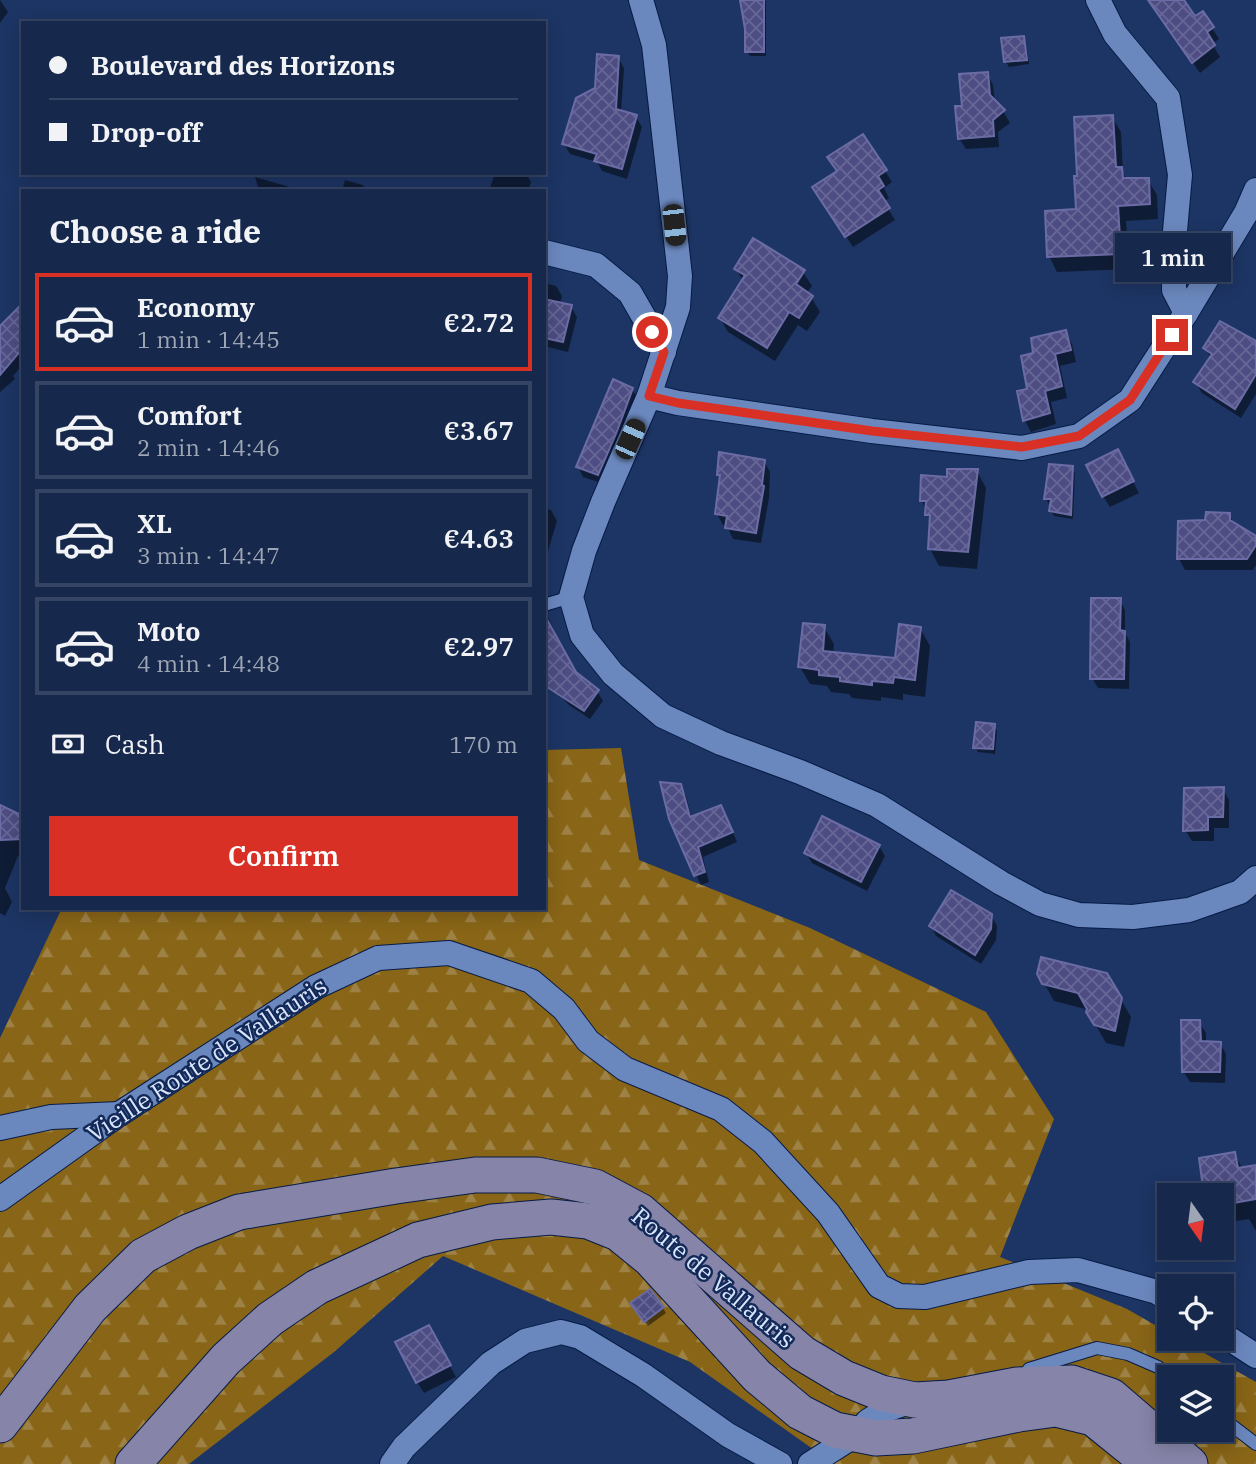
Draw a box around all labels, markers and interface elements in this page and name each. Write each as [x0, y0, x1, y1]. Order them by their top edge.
text: Boulevard des Horizons [91, 48, 395, 82]
text: Drop-off [91, 115, 202, 149]
car [662, 203, 687, 247]
text: Choose a ride [49, 210, 261, 252]
callout: 1 min [1114, 233, 1230, 282]
text: 1 min [1141, 242, 1205, 272]
text: Economy [137, 290, 255, 324]
icon: car [53, 291, 116, 354]
text: €2.72 [444, 305, 514, 339]
route start [636, 316, 668, 348]
route end [1156, 319, 1188, 351]
text: 1 min · 14:45 [137, 324, 280, 354]
text: Comfort [137, 398, 242, 432]
icon: car [53, 399, 116, 462]
text: €3.67 [444, 413, 514, 447]
car [612, 416, 649, 462]
text: 2 min · 14:46 [137, 432, 280, 462]
text: XL [137, 506, 172, 540]
icon: car [53, 507, 116, 570]
text: €4.63 [444, 521, 514, 555]
text: 3 min · 14:47 [137, 540, 280, 570]
text: Moto [137, 614, 200, 648]
icon: car [53, 615, 116, 678]
text: €2.97 [444, 629, 514, 663]
text: 4 min · 14:48 [137, 648, 280, 678]
icon: cash [49, 725, 87, 763]
text: Cash [105, 727, 165, 761]
text: 170 m [449, 729, 518, 759]
button: Confirm [49, 816, 518, 896]
street label: Vieille Route de Vallauris [80, 969, 333, 1149]
north arrow [1157, 1183, 1234, 1260]
map controls [1157, 1183, 1234, 1442]
street label: Route de Vallauris [625, 1200, 802, 1355]
button: locate [1157, 1274, 1234, 1351]
button: layers [1157, 1365, 1234, 1442]

